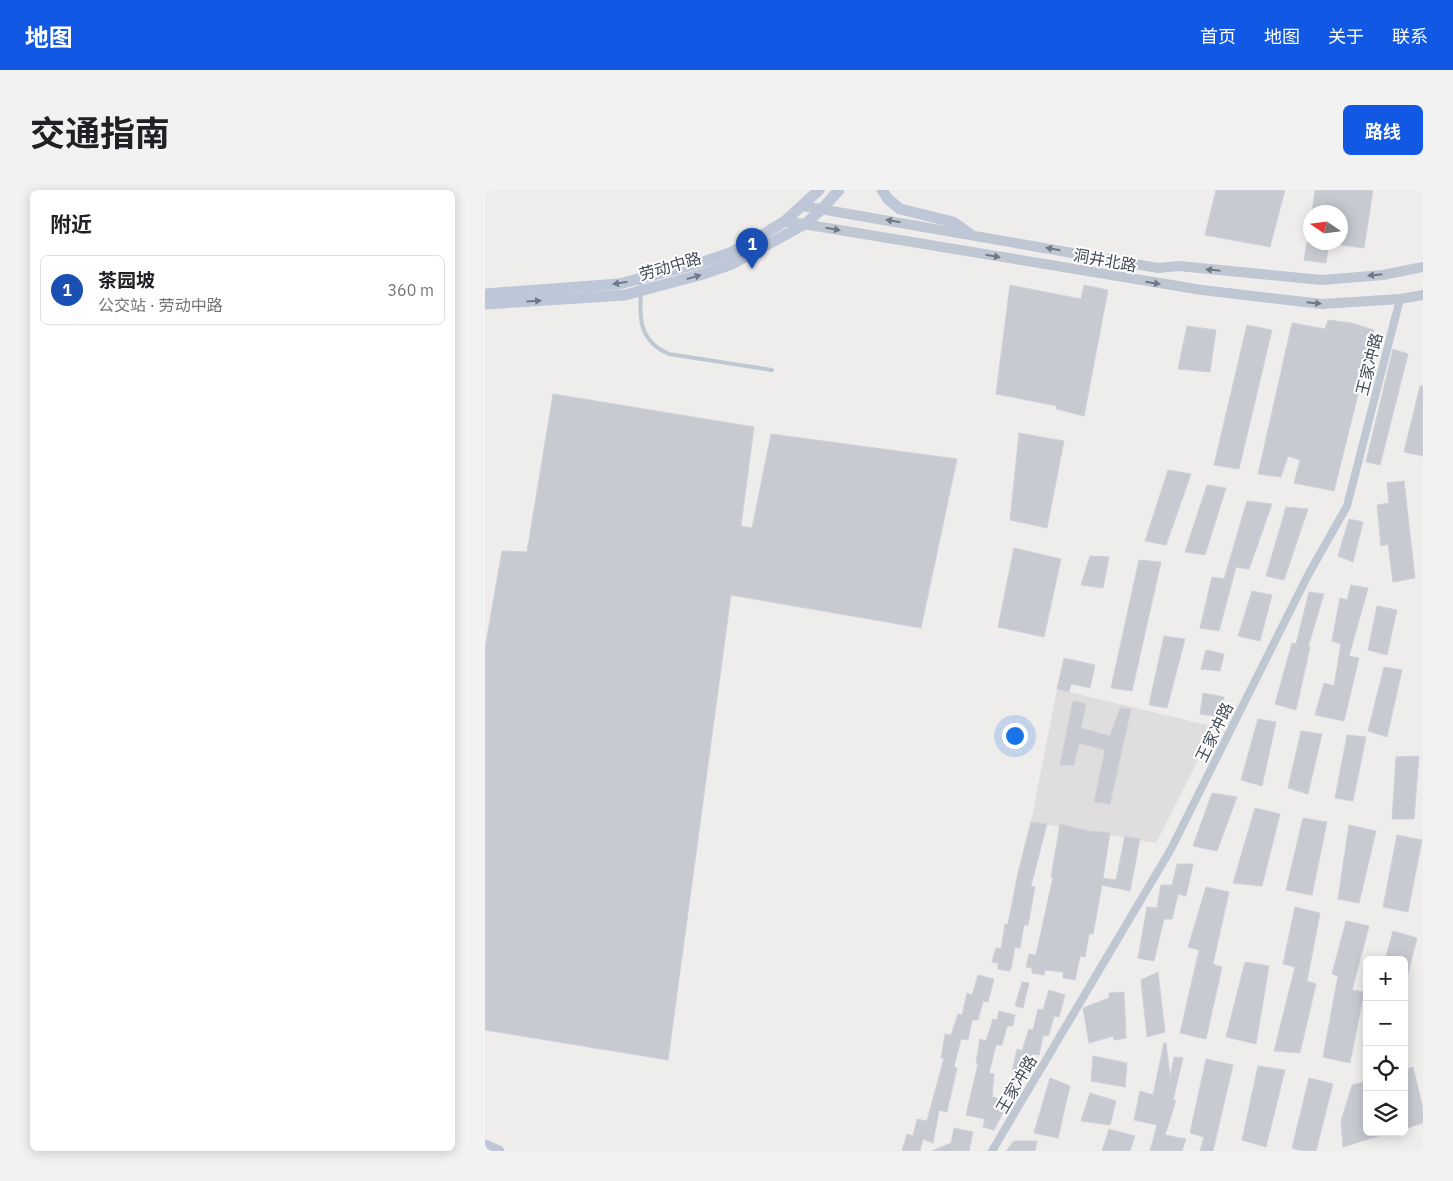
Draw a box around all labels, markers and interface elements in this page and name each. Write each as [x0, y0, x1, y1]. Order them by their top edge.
text: 地图 [25, 21, 73, 53]
text: 首页 [1200, 25, 1236, 48]
text: 地图 [1264, 25, 1300, 48]
text: 关于 [1328, 25, 1364, 48]
text: 联系 [1392, 25, 1428, 48]
button: 路线 [1343, 105, 1423, 155]
text: 交通指南 [30, 110, 170, 156]
north arrow [1303, 205, 1348, 250]
text: 附近 [50, 210, 92, 238]
one-way arrow [884, 216, 900, 224]
one-way arrow [825, 225, 841, 233]
pin: 1 [736, 228, 768, 269]
one-way arrow [1044, 244, 1060, 252]
street label: 洞井北路 [1072, 245, 1138, 275]
street label: 劳动中路 [636, 248, 704, 284]
one-way arrow [985, 252, 1001, 260]
one-way arrow [1205, 266, 1221, 274]
text: 茶园坡 [98, 268, 155, 292]
one-way arrow [686, 272, 701, 280]
one-way arrow [1367, 272, 1383, 280]
one-way arrow [1146, 279, 1162, 287]
text: 1 [62, 280, 72, 300]
text: 360 m [387, 280, 434, 300]
one-way arrow [612, 280, 628, 288]
text: 公交站 · 劳动中路 [98, 295, 223, 315]
one-way arrow [526, 297, 542, 305]
one-way arrow [1307, 299, 1323, 307]
street label: 王家冲路 [1352, 331, 1386, 397]
street label: 王家冲路 [1191, 699, 1237, 765]
your location [1002, 723, 1028, 749]
map controls [1363, 956, 1408, 1136]
button: + [1363, 956, 1408, 1001]
button: − [1363, 1001, 1408, 1046]
button: locate [1363, 1046, 1408, 1091]
street label: 王家冲路 [991, 1051, 1041, 1117]
button: layers [1363, 1091, 1408, 1136]

